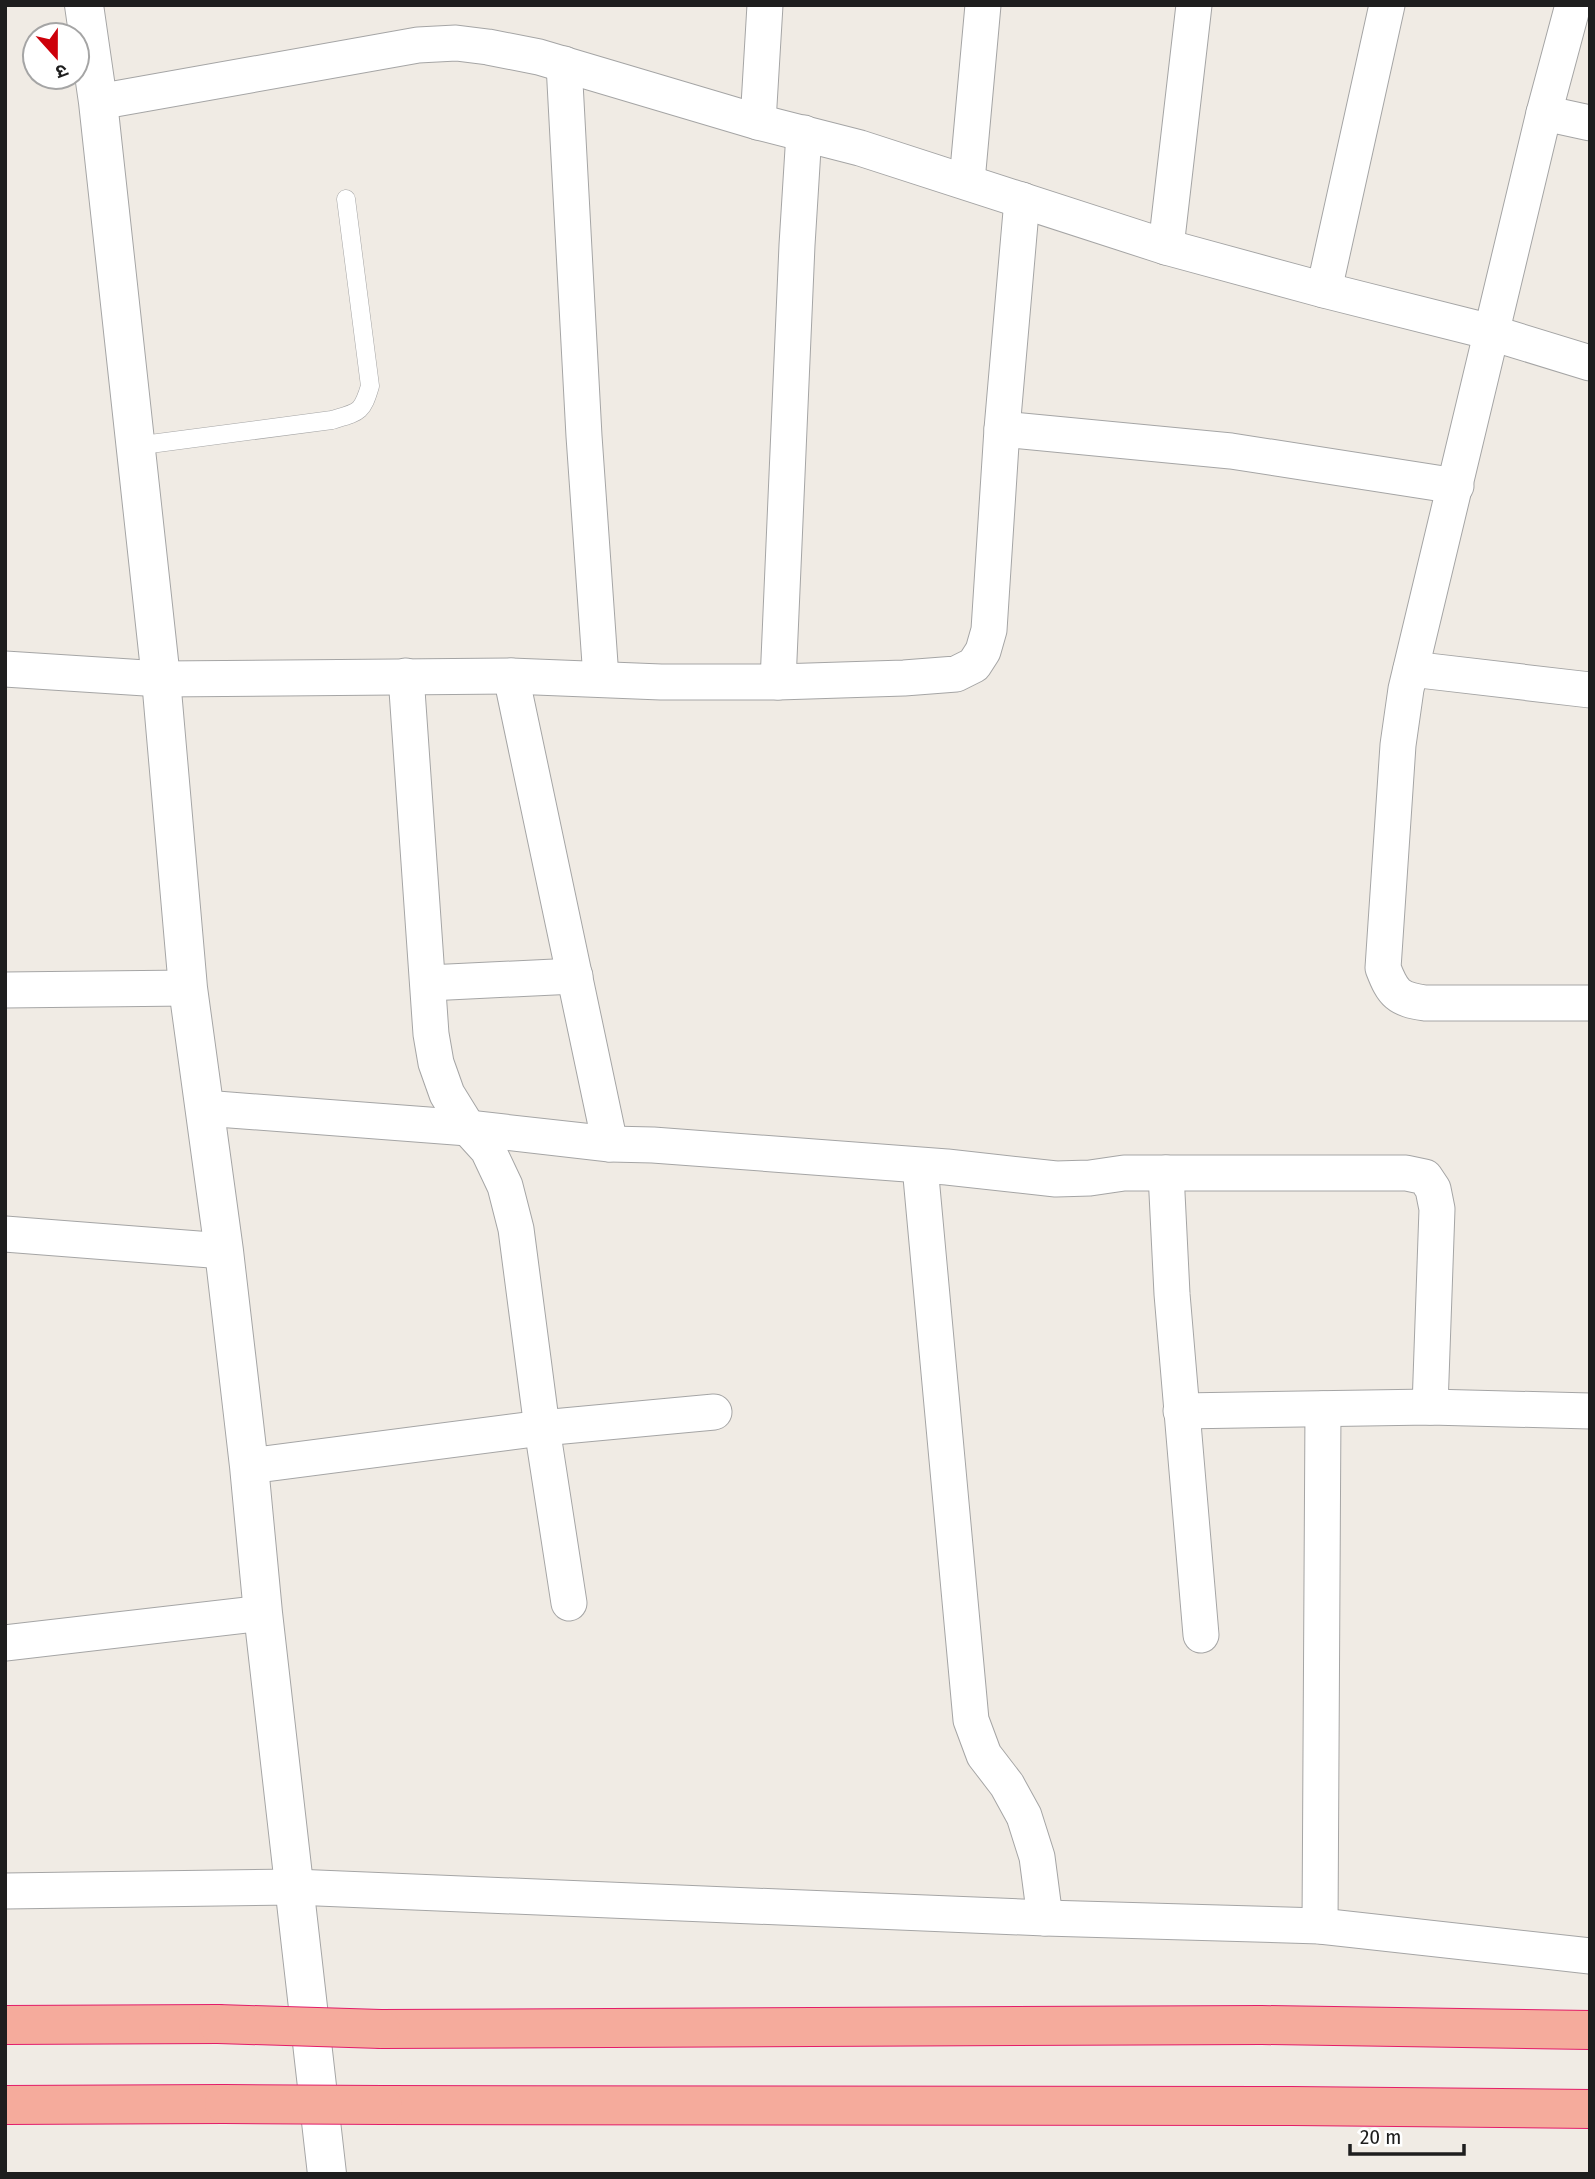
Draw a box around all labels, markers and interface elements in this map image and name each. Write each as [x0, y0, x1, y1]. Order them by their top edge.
north arrow [21, 21, 91, 91]
text: उ [52, 59, 71, 84]
scale bar [1350, 2112, 1464, 2156]
text: 20 m [1360, 2124, 1401, 2150]

